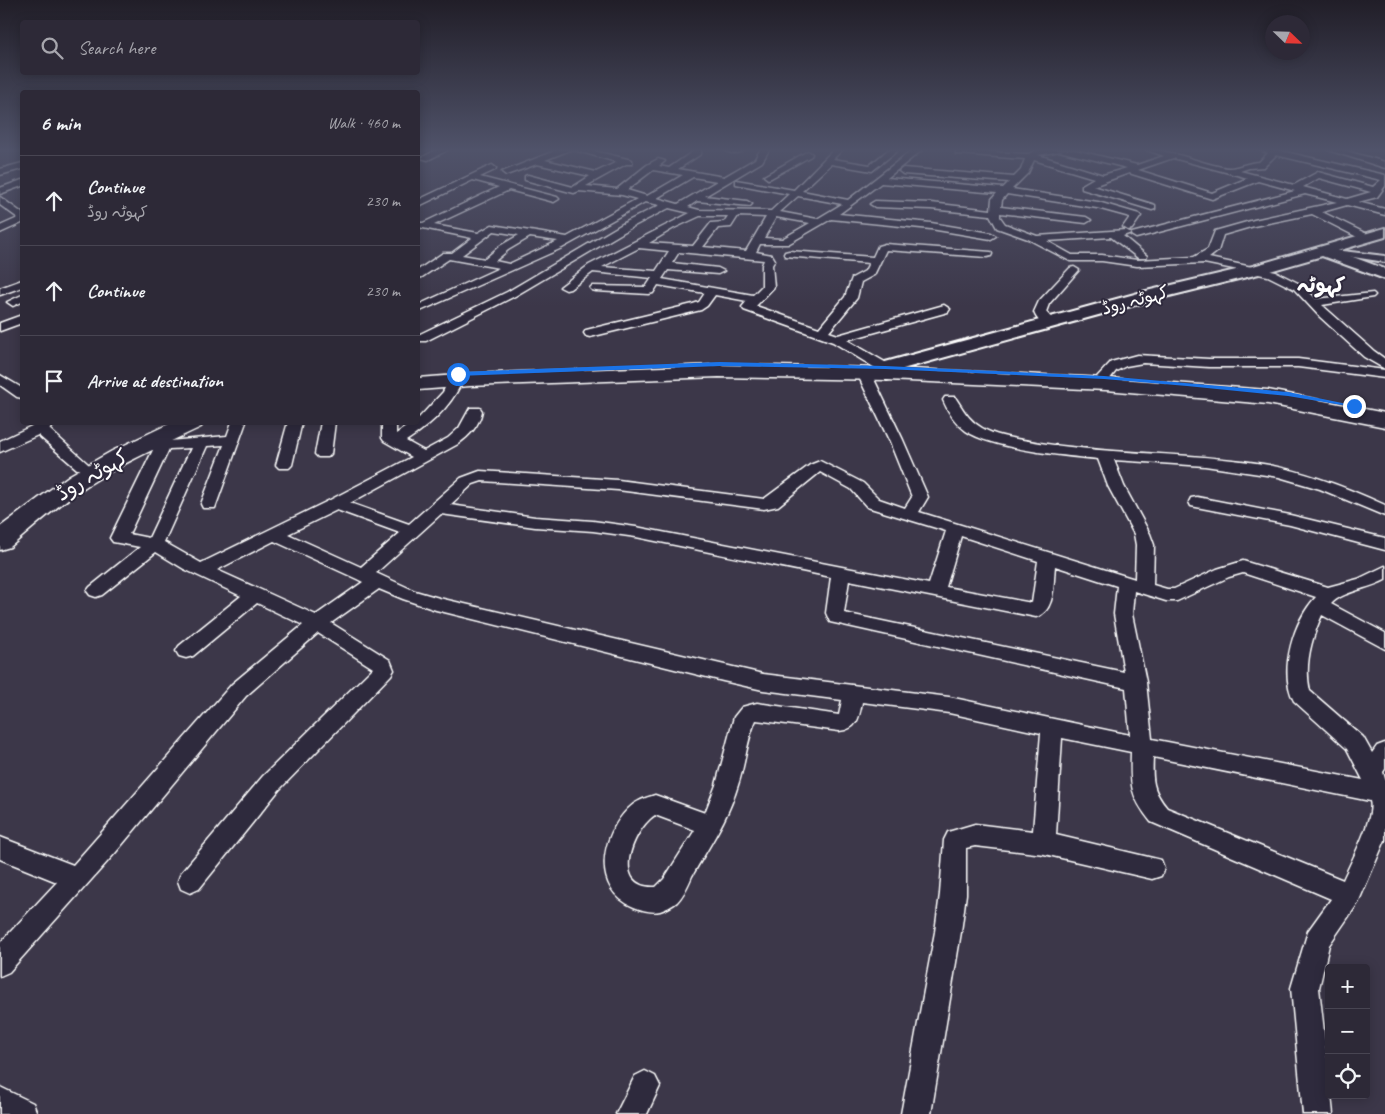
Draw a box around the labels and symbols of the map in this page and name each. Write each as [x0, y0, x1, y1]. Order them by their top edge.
north arrow [1265, 15, 1310, 60]
district label: کہوٹہ [1297, 272, 1346, 298]
street label: کہوٹہ روڈ [1099, 280, 1171, 320]
route start [447, 363, 470, 386]
route end [1343, 395, 1366, 418]
street label: کہوٹہ روڈ [51, 443, 133, 507]

